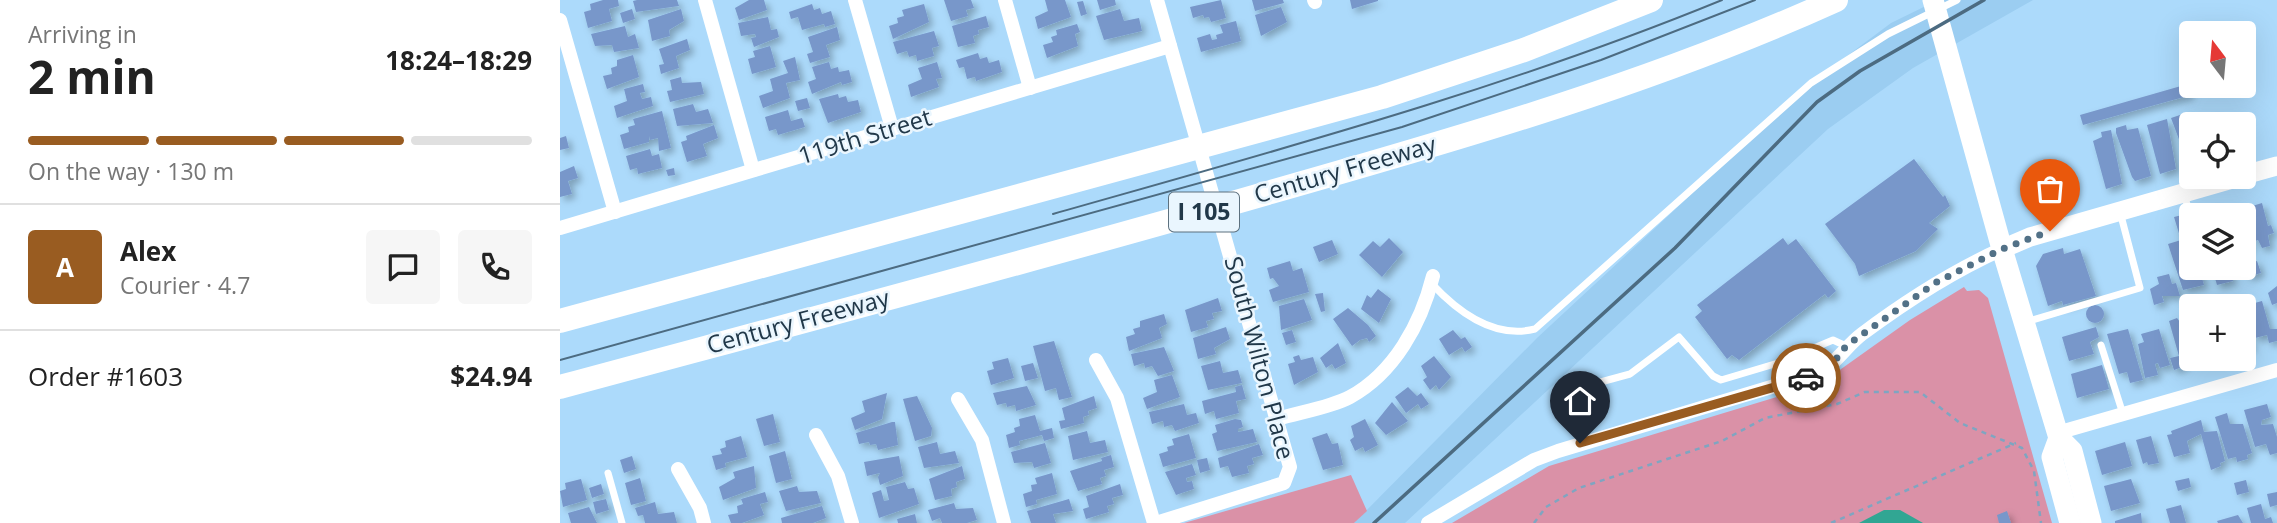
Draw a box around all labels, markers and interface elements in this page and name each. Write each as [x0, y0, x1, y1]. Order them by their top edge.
text: Arriving in [28, 18, 137, 50]
north arrow [2179, 21, 2256, 98]
map controls [2179, 21, 2256, 371]
text: 18:24–18:29 [385, 42, 532, 78]
text: 2 min [28, 45, 156, 107]
street label: 119th Street [794, 100, 935, 171]
button: locate [2179, 112, 2256, 189]
street label: Century Freeway [1250, 127, 1440, 210]
text: On the way · 130 m [28, 155, 234, 187]
pin [2020, 159, 2080, 231]
icon: bag [2031, 170, 2069, 208]
road number: I 105 [1169, 192, 1239, 232]
button: layers [2179, 203, 2256, 280]
button: chat [366, 230, 440, 304]
button: phone [458, 230, 532, 304]
text: Alex [120, 233, 176, 269]
text: A [56, 249, 74, 285]
street label: South Wilton Place [1217, 252, 1303, 463]
text: Courier · 4.7 [120, 269, 250, 301]
street label: Century Freeway [703, 280, 894, 361]
button: + [2179, 294, 2256, 371]
courier [1771, 343, 1841, 413]
text: Order #1603 [28, 358, 183, 394]
text: $24.94 [450, 358, 532, 394]
icon: car [1787, 359, 1825, 397]
pin [1550, 371, 1610, 443]
icon: home [1561, 382, 1599, 420]

